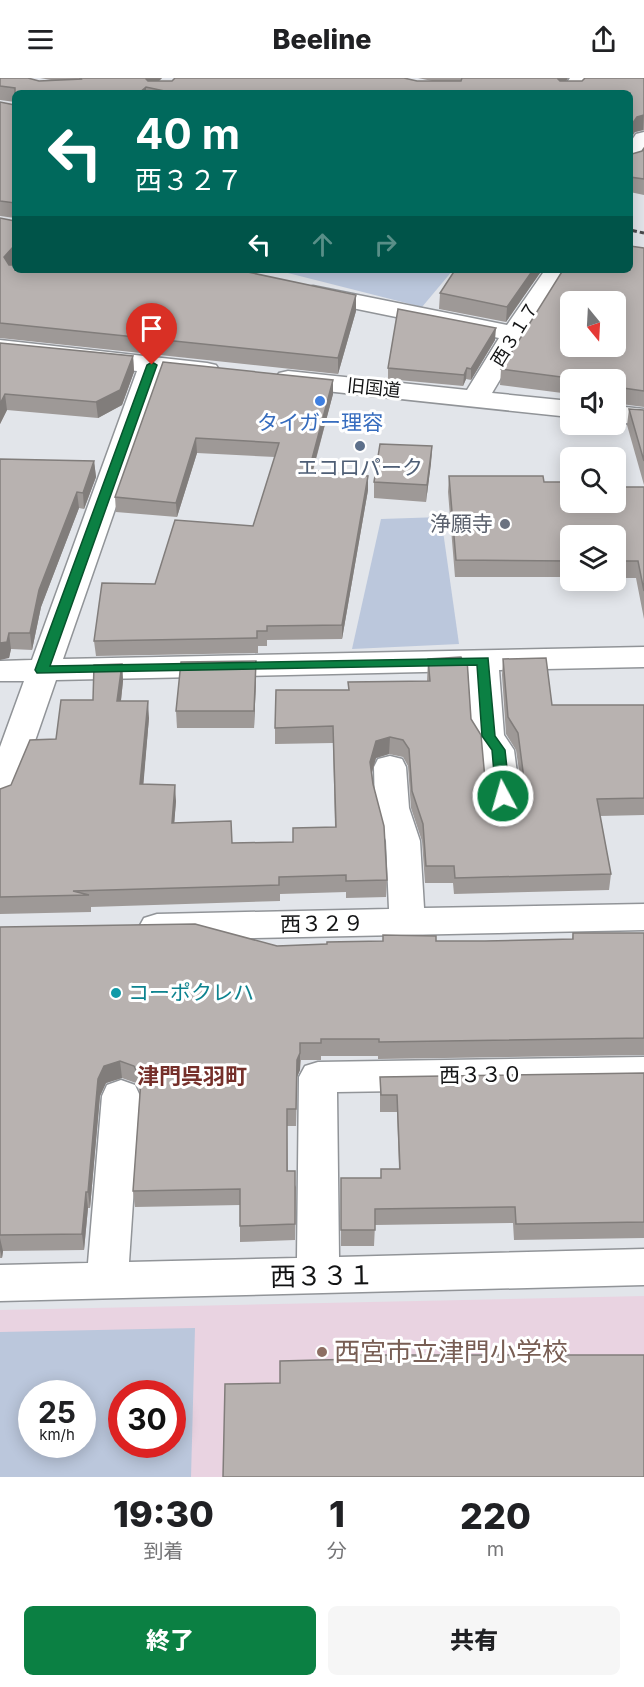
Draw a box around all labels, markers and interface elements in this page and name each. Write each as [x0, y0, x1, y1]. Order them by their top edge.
icon: menu [24, 23, 57, 56]
text: Beeline [272, 23, 372, 56]
icon: share [587, 23, 620, 56]
text: 40 m [135, 108, 240, 159]
icon: left [36, 114, 114, 192]
text: 西３２７ [135, 164, 243, 197]
icon: left [243, 228, 276, 261]
icon: ahead [306, 228, 339, 261]
icon: right [369, 228, 402, 261]
north arrow [560, 291, 626, 357]
map controls [560, 291, 626, 591]
street label: 西３１７ [487, 298, 543, 370]
pin [126, 303, 177, 365]
icon: arrive [135, 312, 168, 345]
button: sound [560, 369, 626, 435]
street label: 旧国道 [346, 374, 402, 401]
marker: タイガー理容 [313, 394, 327, 408]
place label: タイガー理容 [257, 410, 383, 435]
marker: エコロパーク [353, 439, 367, 453]
button: search [560, 447, 626, 513]
place label: エコロパーク [297, 455, 423, 480]
place label: 浄願寺 [430, 511, 493, 536]
marker: 浄願寺 [498, 517, 512, 531]
button: layers [560, 525, 626, 591]
position arrow [471, 764, 535, 828]
street label: 西３２９ [280, 910, 364, 937]
place label: コーポクレハ [128, 980, 254, 1005]
marker: コーポクレハ [109, 986, 123, 1000]
street label: 西３３０ [439, 1061, 523, 1088]
district label: 津門呉羽町 [137, 1063, 247, 1089]
street label: 西３３１ [270, 1259, 374, 1292]
place label: 西宮市立津門小学校 [334, 1336, 568, 1367]
marker: 西宮市立津門小学校 [315, 1345, 329, 1359]
speed limit sign: 30 [108, 1380, 186, 1458]
text: 25 [38, 1394, 76, 1430]
text: km/h [39, 1425, 75, 1444]
text: 19:30 [113, 1492, 214, 1536]
text: 1 [329, 1492, 345, 1536]
text: 220 [460, 1494, 531, 1538]
text: m [487, 1537, 504, 1561]
text: 到着 [144, 1539, 184, 1563]
text: 分 [327, 1539, 347, 1563]
button: 終了 [24, 1606, 316, 1675]
button: 共有 [328, 1606, 620, 1675]

